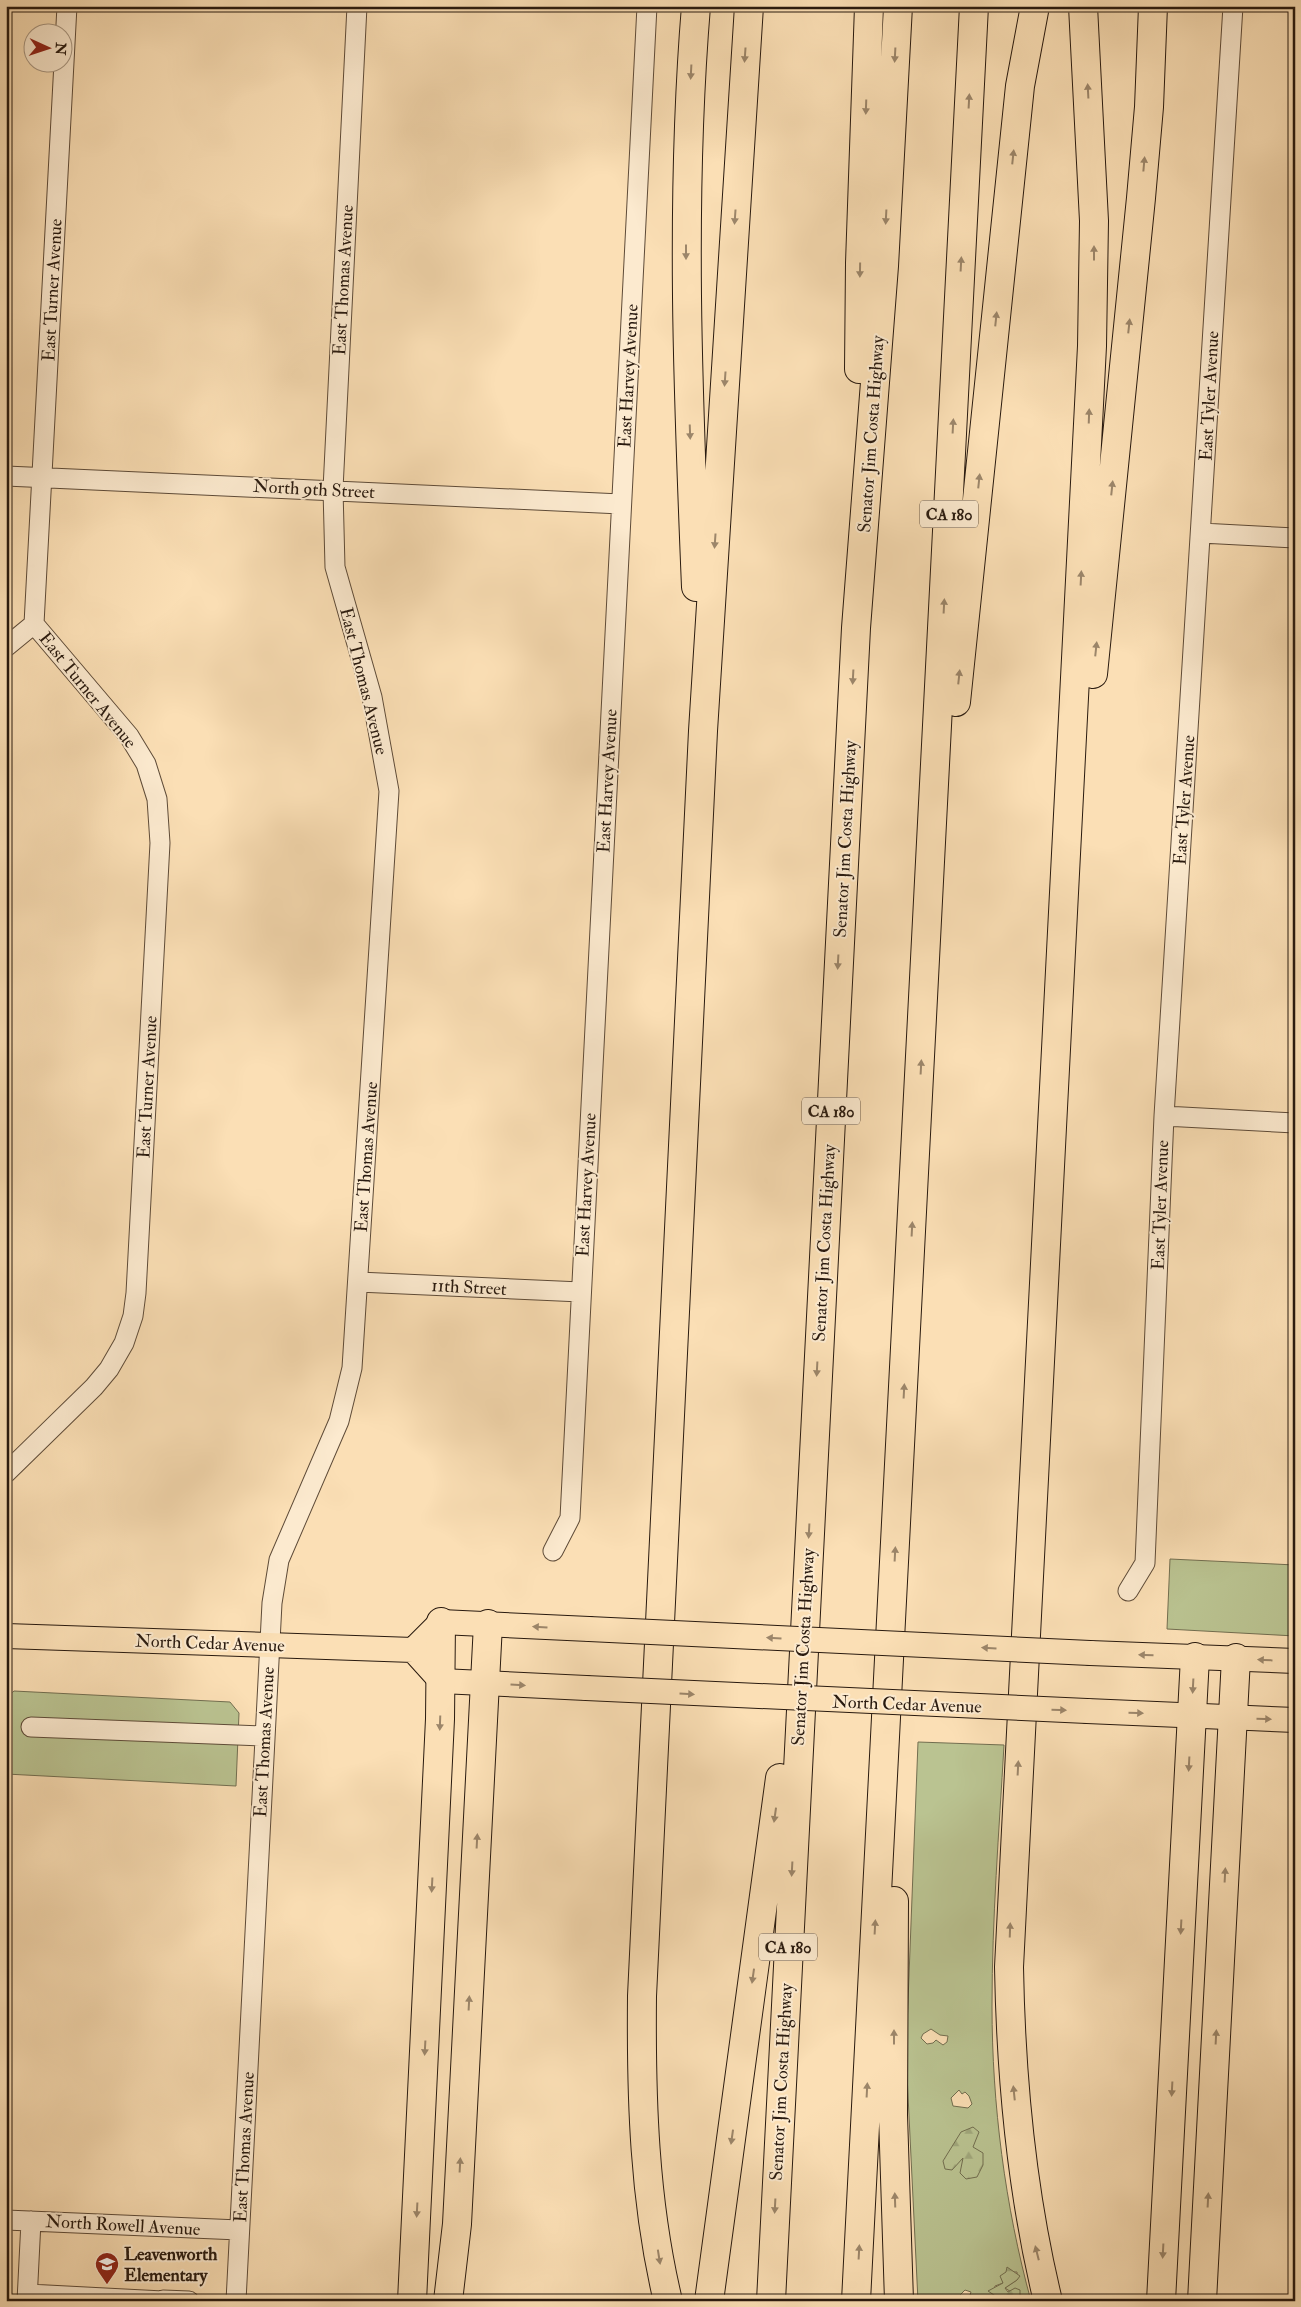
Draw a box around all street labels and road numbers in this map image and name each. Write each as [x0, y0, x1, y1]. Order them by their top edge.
street label: East Thomas Avenue [328, 204, 359, 356]
street label: East Turner Avenue [37, 218, 68, 362]
street label: East Harvey Avenue [613, 303, 644, 449]
street label: East Tyler Avenue [1195, 330, 1224, 462]
street label: Senator Jim Costa Highway [853, 334, 890, 533]
street label: North 9th Street [253, 475, 376, 504]
road number: CA 180 [920, 500, 978, 528]
street label: East Thomas Avenue [334, 605, 393, 758]
street label: East Turner Avenue [34, 627, 142, 754]
street label: East Harvey Avenue [592, 708, 623, 854]
street label: East Tyler Avenue [1168, 734, 1201, 866]
street label: Senator Jim Costa Highway [829, 739, 862, 938]
street label: East Turner Avenue [132, 1015, 163, 1159]
street label: East Thomas Avenue [350, 1080, 383, 1233]
road number: CA 180 [802, 1098, 860, 1124]
street label: East Harvey Avenue [571, 1112, 602, 1258]
street label: East Tyler Avenue [1147, 1139, 1174, 1271]
street label: Senator Jim Costa Highway [808, 1143, 841, 1342]
street label: 11th Street [431, 1274, 507, 1301]
street label: Senator Jim Costa Highway [787, 1547, 820, 1746]
street label: North Cedar Avenue [135, 1629, 286, 1658]
street label: East Thomas Avenue [249, 1666, 280, 1818]
street label: North Cedar Avenue [832, 1690, 983, 1719]
road number: CA 180 [759, 1934, 817, 1960]
street label: Senator Jim Costa Highway [765, 1982, 798, 2181]
street label: East Thomas Avenue [229, 2071, 260, 2223]
street label: North Rowell Avenue [45, 2210, 201, 2241]

